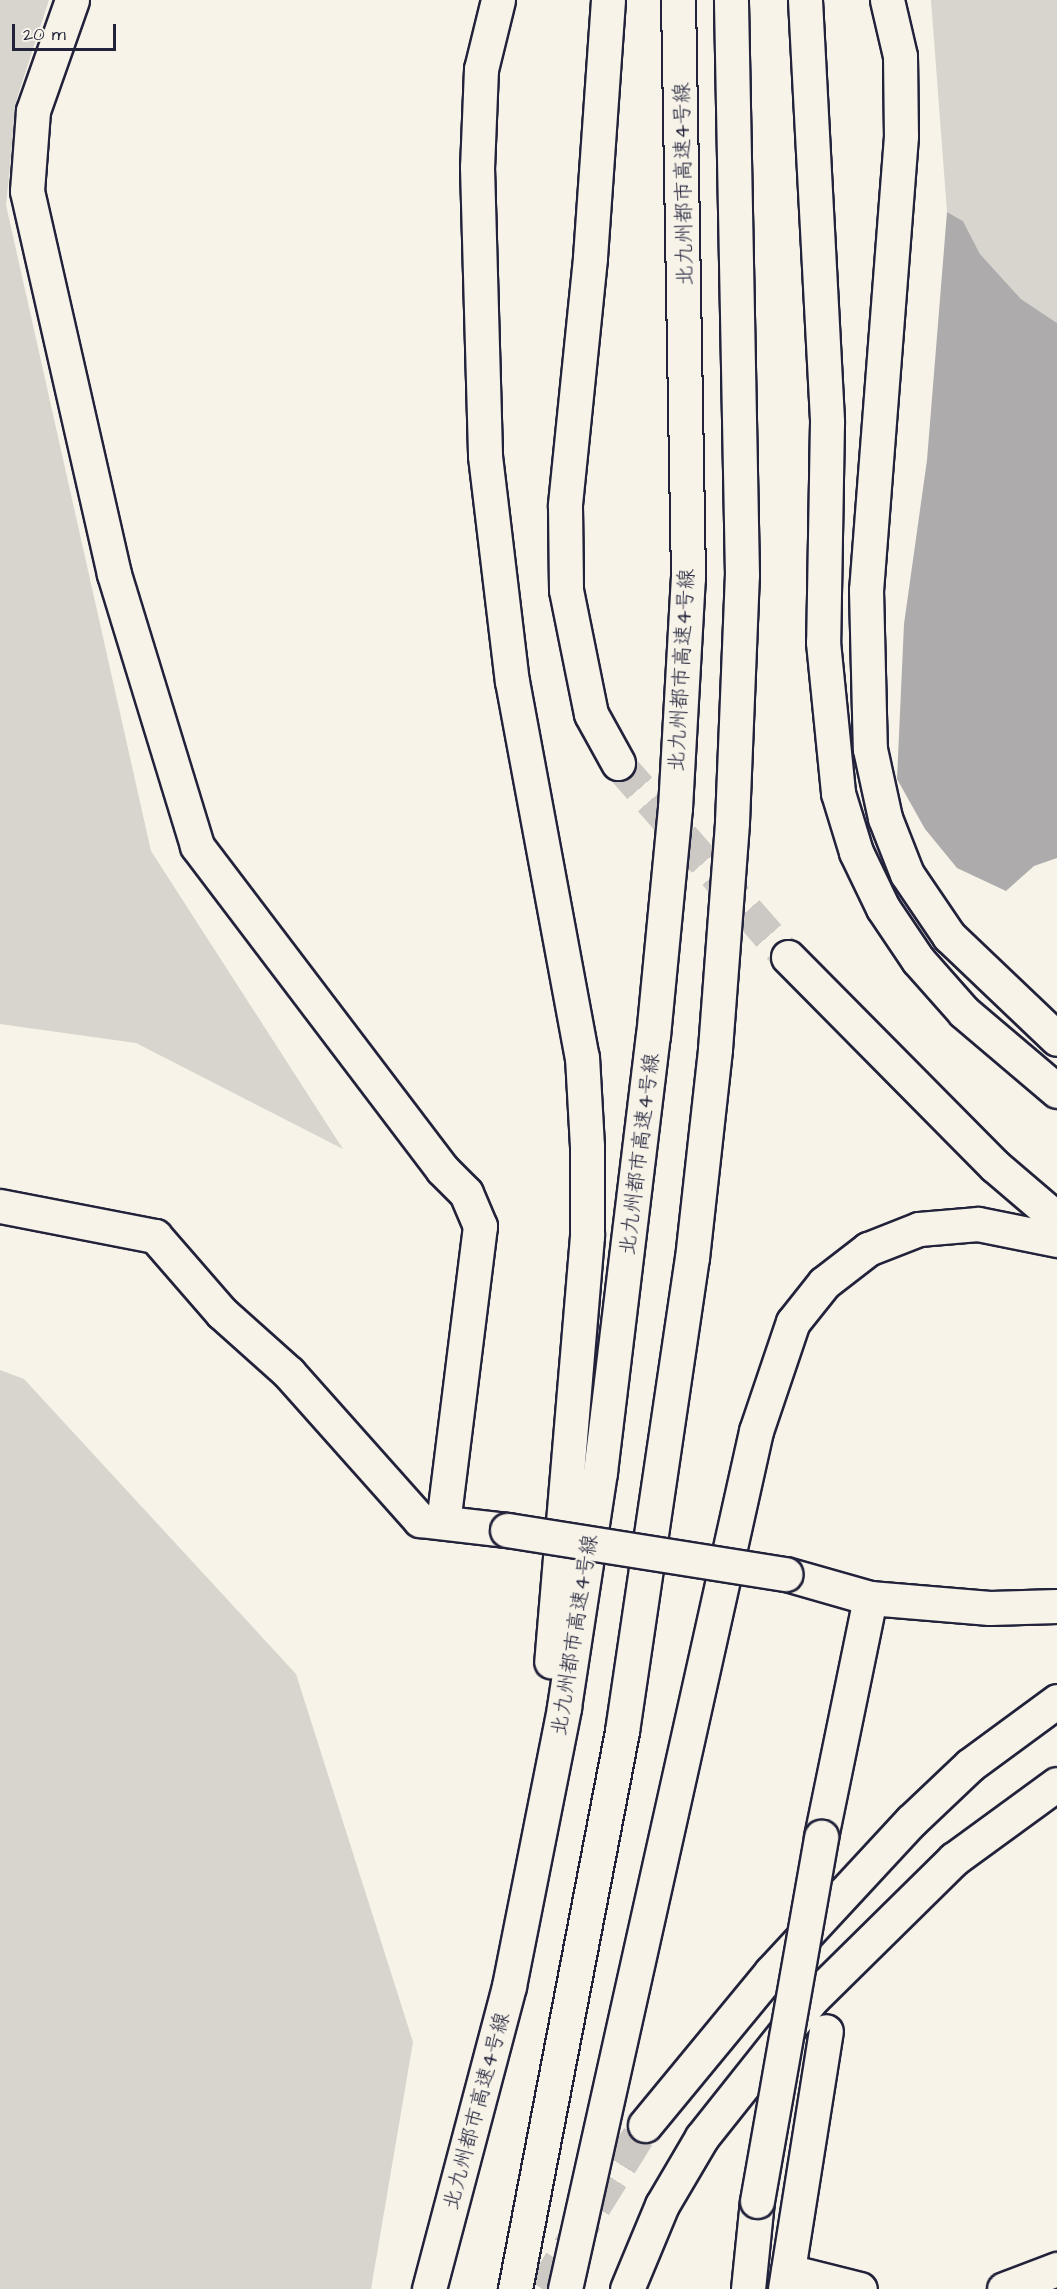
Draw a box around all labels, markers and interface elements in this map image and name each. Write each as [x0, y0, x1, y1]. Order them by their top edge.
scale bar [15, 12, 118, 50]
text: 20 m [23, 22, 66, 47]
street label: 北九州都市高速4号線 [670, 82, 698, 286]
street label: 北九州都市高速4号線 [664, 568, 700, 772]
street label: 北九州都市高速4号線 [615, 1052, 665, 1256]
street label: 北九州都市高速4号線 [547, 1533, 603, 1737]
street label: 北九州都市高速4号線 [439, 2010, 515, 2212]

